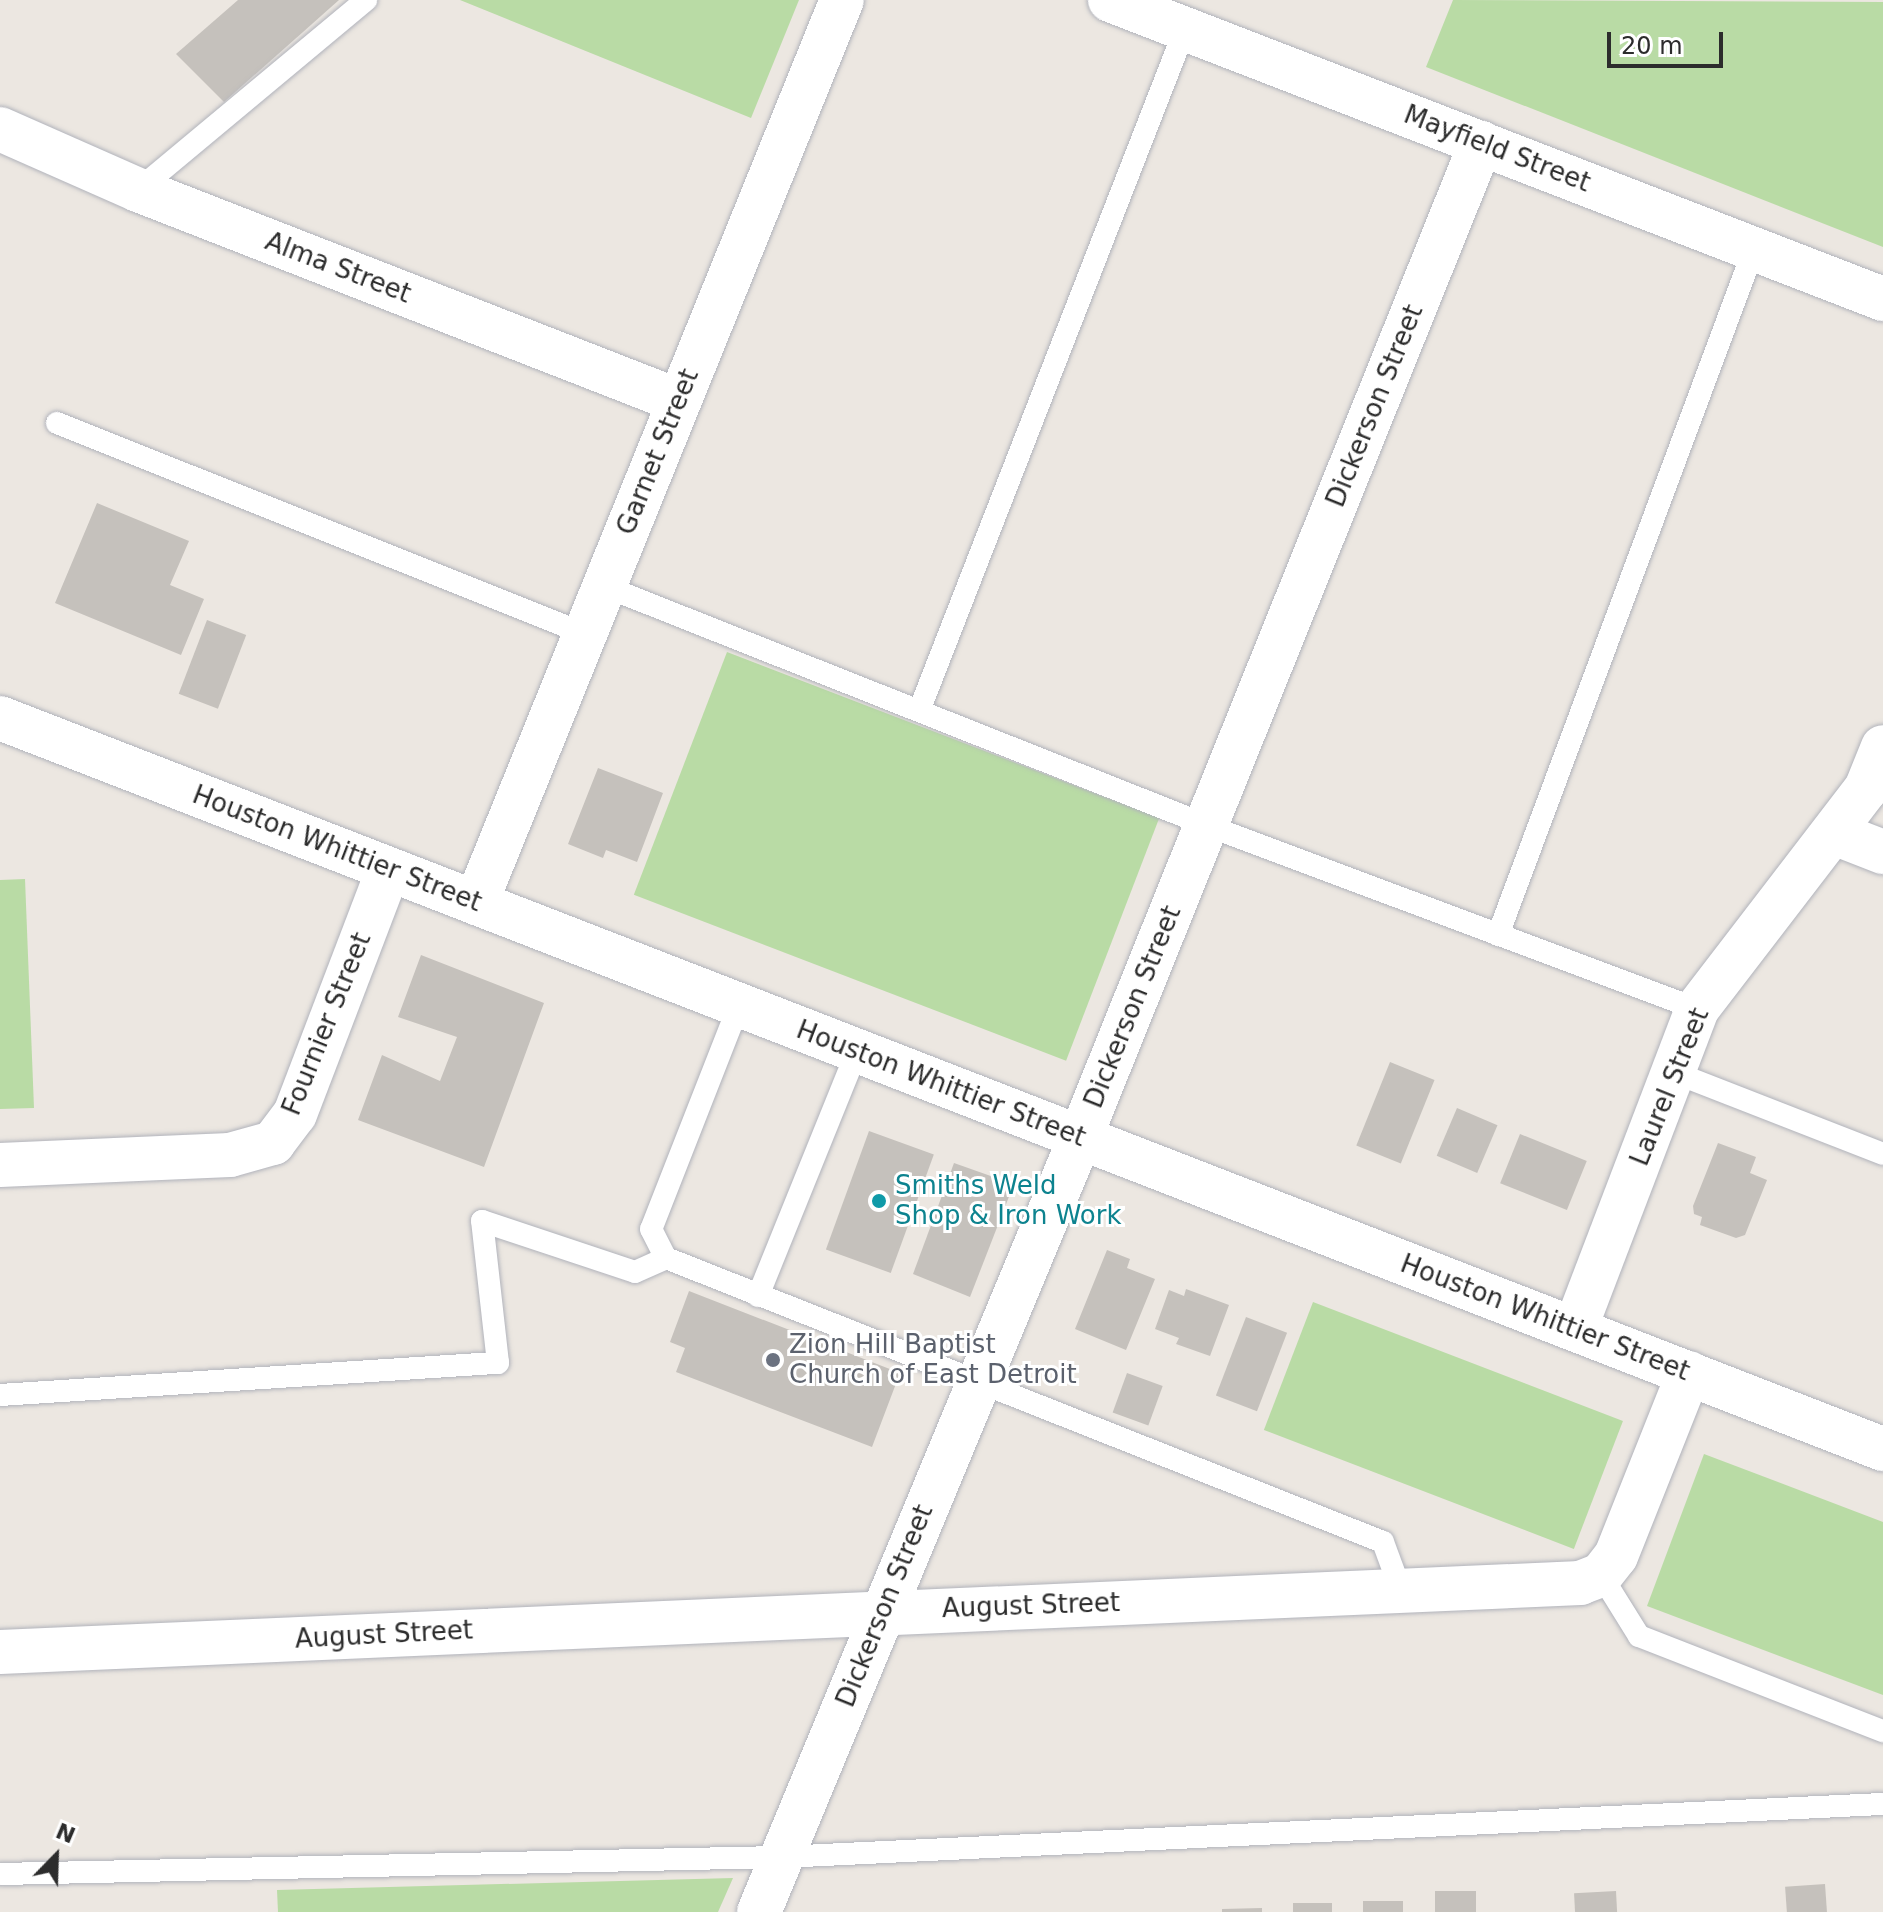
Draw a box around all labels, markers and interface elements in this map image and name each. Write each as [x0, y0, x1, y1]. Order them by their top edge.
scale bar [1611, 16, 1727, 66]
text: 20 m [1621, 32, 1683, 60]
street label: Mayfield Street [1399, 99, 1595, 199]
street label: Alma Street [261, 226, 415, 310]
street label: Dickerson Street [1320, 300, 1430, 512]
street label: Garnet Street [611, 364, 705, 540]
street label: Houston Whittier Street [188, 779, 486, 919]
street label: Dickerson Street [1078, 901, 1188, 1113]
street label: Fournier Street [276, 928, 378, 1120]
street label: Laurel Street [1624, 1004, 1716, 1170]
street label: Houston Whittier Street [792, 1014, 1090, 1154]
place label: Smiths Weld Shop & Iron Work [895, 1170, 1121, 1232]
marker: Smiths Weld Shop & Iron Work [870, 1192, 888, 1210]
street label: Houston Whittier Street [1396, 1248, 1694, 1388]
place label: Zion Hill Baptist Church of East Detroit [789, 1329, 1077, 1390]
marker: Zion Hill Baptist Church of East Detroit [764, 1351, 782, 1369]
street label: Dickerson Street [830, 1500, 940, 1712]
street label: August Street [941, 1587, 1121, 1625]
street label: August Street [294, 1615, 474, 1655]
north arrow [16, 1816, 96, 1896]
text: N [52, 1818, 79, 1849]

